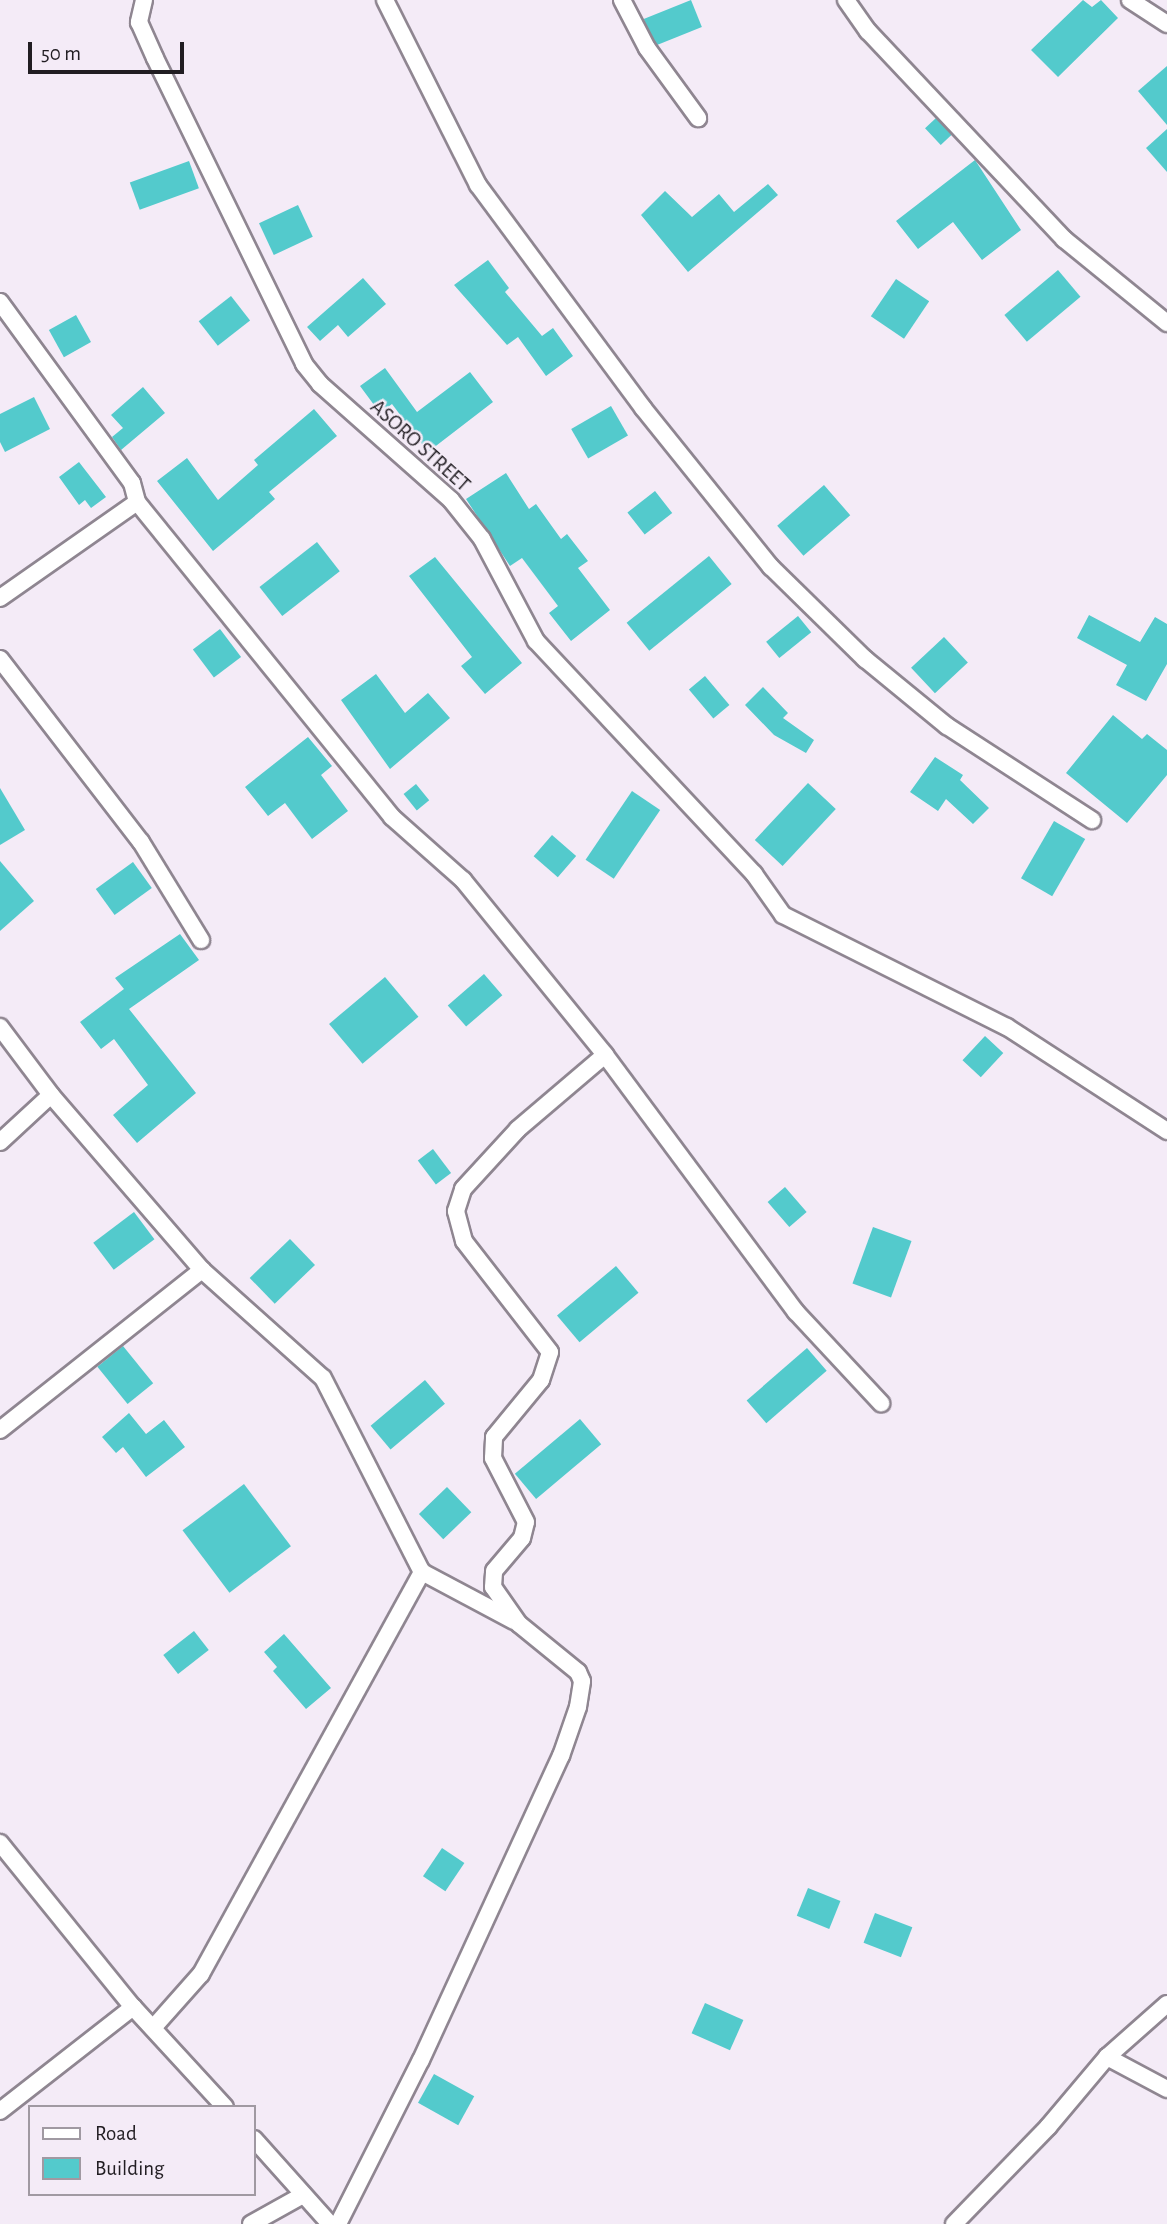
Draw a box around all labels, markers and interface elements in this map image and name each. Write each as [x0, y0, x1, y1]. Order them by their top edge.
scale bar [32, 28, 187, 72]
text: 50 m [41, 43, 81, 64]
street label: ASORO STREET [365, 395, 475, 497]
legend [28, 2105, 256, 2196]
text: Road [95, 2123, 137, 2144]
text: Building [95, 2158, 164, 2179]

